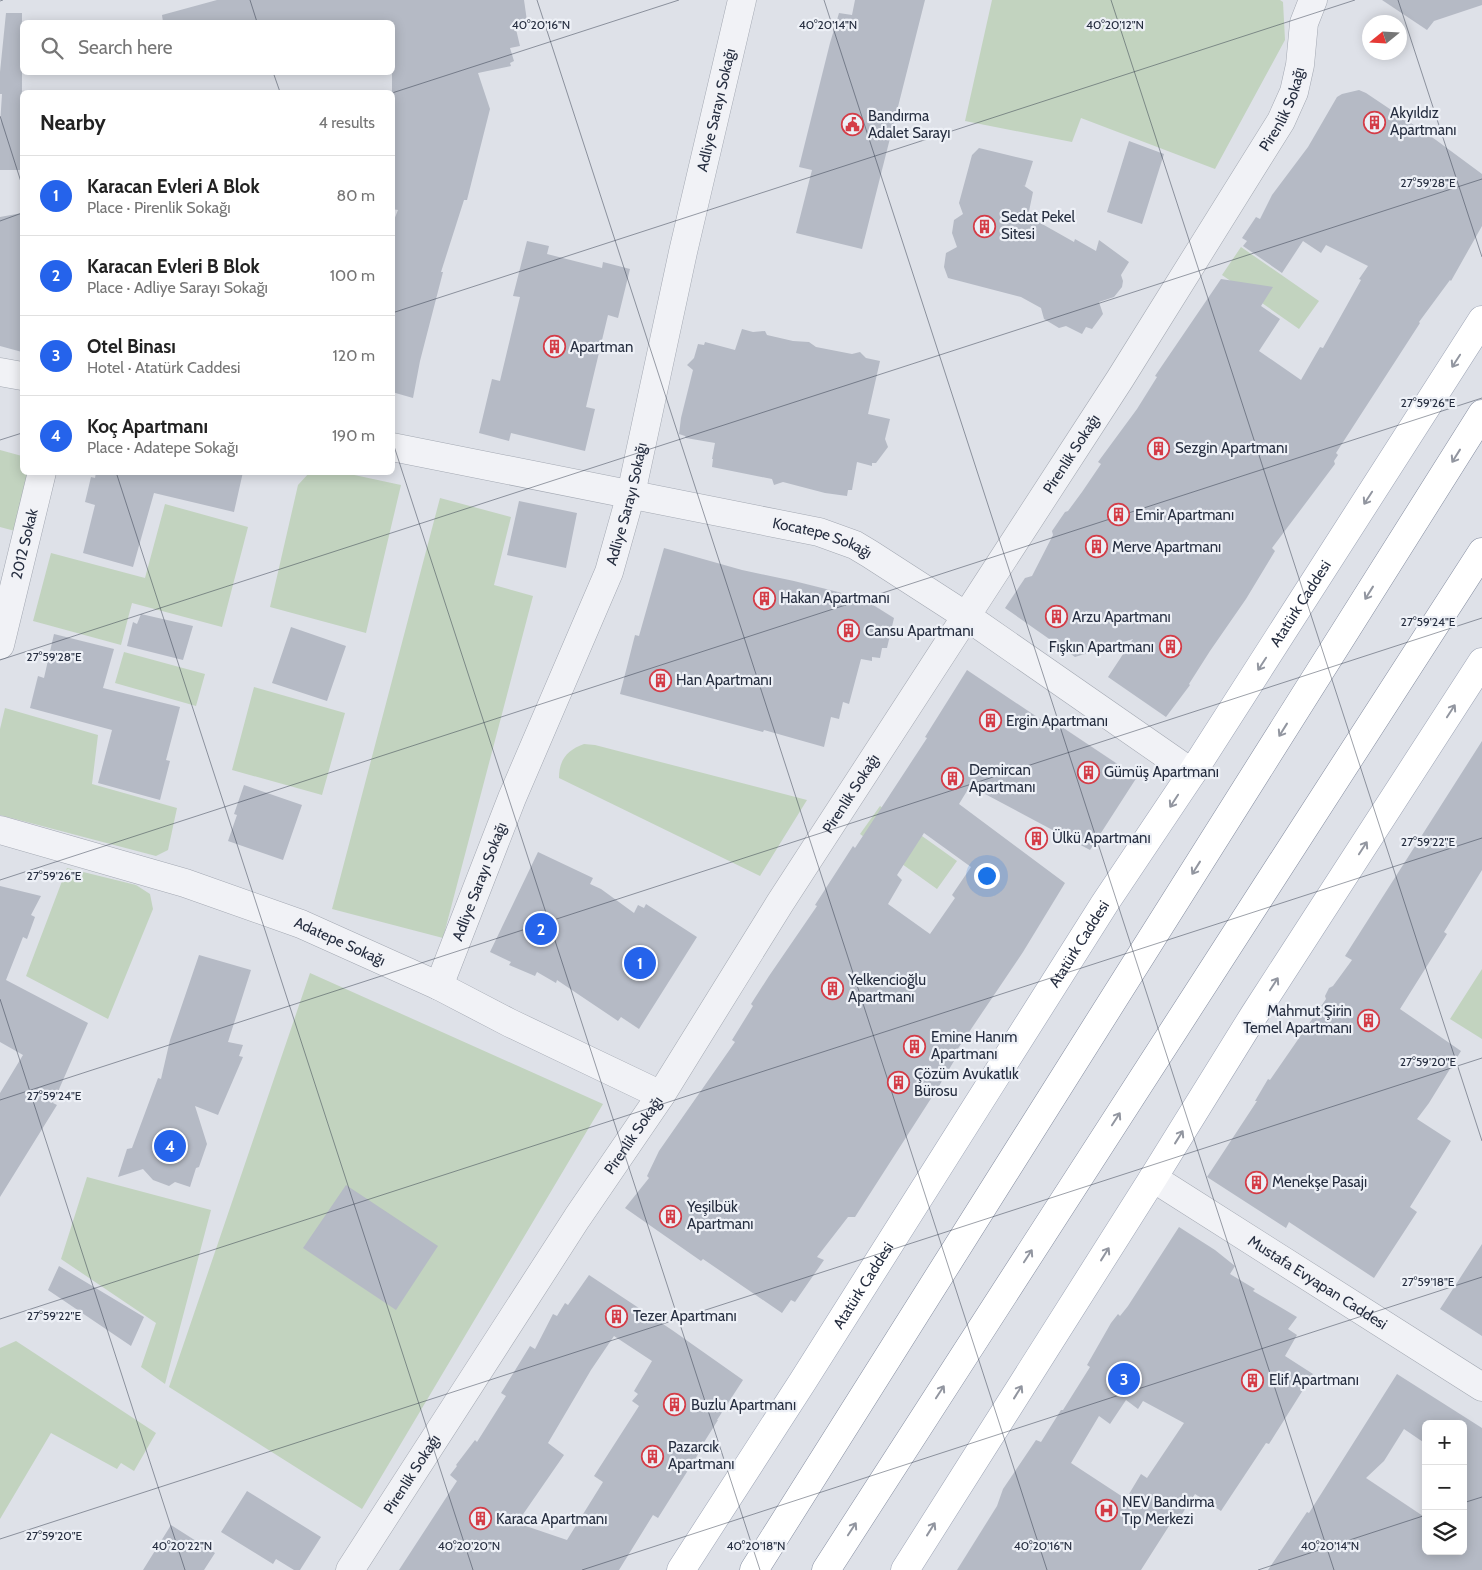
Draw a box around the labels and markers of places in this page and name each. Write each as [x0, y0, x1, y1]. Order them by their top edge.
place label: Akyıldız Apartmanı [1390, 104, 1457, 139]
place label: Bandırma Adalet Sarayı [868, 107, 950, 142]
building icon: Akyıldız Apartmanı [1362, 110, 1386, 134]
public building icon: Bandırma Adalet Sarayı [840, 113, 864, 137]
place label: Sedat Pekel Sitesi [1001, 208, 1075, 243]
building icon: Sedat Pekel Sitesi [973, 214, 997, 238]
building icon: Apartman [542, 335, 566, 359]
place label: Apartman [570, 338, 633, 356]
building icon: Sezgin Apartmanı [1147, 436, 1171, 460]
place label: Sezgin Apartmanı [1175, 439, 1288, 457]
building icon: Emir Apartmanı [1107, 503, 1131, 527]
place label: Emir Apartmanı [1135, 506, 1234, 524]
building icon: Merve Apartmanı [1084, 535, 1108, 559]
place label: Merve Apartmanı [1112, 538, 1221, 556]
building icon: Hakan Apartmanı [752, 586, 776, 610]
place label: Hakan Apartmanı [780, 589, 890, 607]
building icon: Arzu Apartmanı [1044, 605, 1068, 629]
place label: Arzu Apartmanı [1072, 608, 1171, 626]
building icon: Cansu Apartmanı [837, 619, 861, 643]
place label: Cansu Apartmanı [865, 622, 974, 640]
building icon: Fışkın Apartmanı [1158, 635, 1182, 659]
place label: Fışkın Apartmanı [1049, 638, 1154, 656]
building icon: Han Apartmanı [648, 668, 672, 692]
place label: Han Apartmanı [676, 671, 772, 689]
building icon: Ergin Apartmanı [978, 709, 1002, 733]
place label: Ergin Apartmanı [1006, 712, 1108, 730]
building icon: Gümüş Apartmanı [1076, 760, 1100, 784]
place label: Demircan Apartmanı [969, 761, 1036, 796]
place label: Gümüş Apartmanı [1104, 763, 1219, 781]
building icon: Demircan Apartmanı [941, 767, 965, 791]
building icon: Ülkü Apartmanı [1024, 826, 1048, 850]
place label: Ülkü Apartmanı [1052, 829, 1151, 847]
pin: 2 [525, 910, 557, 948]
pin: 1 [624, 944, 656, 982]
place label: Yelkencioğlu Apartmanı [847, 971, 926, 1006]
building icon: Yelkencioğlu Apartmanı [820, 977, 844, 1001]
place label: Mahmut Şirin Temel Apartmanı [1243, 1002, 1352, 1037]
building icon: Mahmut Şirin Temel Apartmanı [1356, 1008, 1380, 1032]
place label: Emine Hanım Apartmanı [931, 1028, 1017, 1063]
building icon: Emine Hanım Apartmanı [903, 1034, 927, 1058]
place label: Çözüm Avukatlık Bürosu [914, 1065, 1019, 1100]
building icon: Çözüm Avukatlık Bürosu [886, 1071, 910, 1095]
pin: 4 [154, 1127, 186, 1165]
building icon: Menekşe Pasajı [1244, 1170, 1268, 1194]
place label: Menekşe Pasajı [1272, 1173, 1367, 1191]
place label: Yeşilbük Apartmanı [686, 1198, 754, 1233]
building icon: Yeşilbük Apartmanı [659, 1204, 683, 1228]
building icon: Tezer Apartmanı [605, 1304, 629, 1328]
place label: Tezer Apartmanı [633, 1307, 737, 1325]
pin: 3 [1108, 1360, 1140, 1398]
building icon: Elif Apartmanı [1241, 1368, 1265, 1392]
place label: Elif Apartmanı [1269, 1371, 1359, 1389]
building icon: Buzlu Apartmanı [663, 1393, 687, 1417]
place label: Buzlu Apartmanı [691, 1396, 796, 1414]
place label: Pazarcık Apartmanı [668, 1438, 735, 1473]
building icon: Pazarcık Apartmanı [640, 1444, 664, 1468]
place label: NEV Bandırma Tıp Merkezi [1122, 1493, 1215, 1528]
hospital icon: NEV Bandırma Tıp Merkezi [1094, 1499, 1118, 1523]
building icon: Karaca Apartmanı [468, 1507, 492, 1531]
place label: Karaca Apartmanı [496, 1510, 607, 1528]

